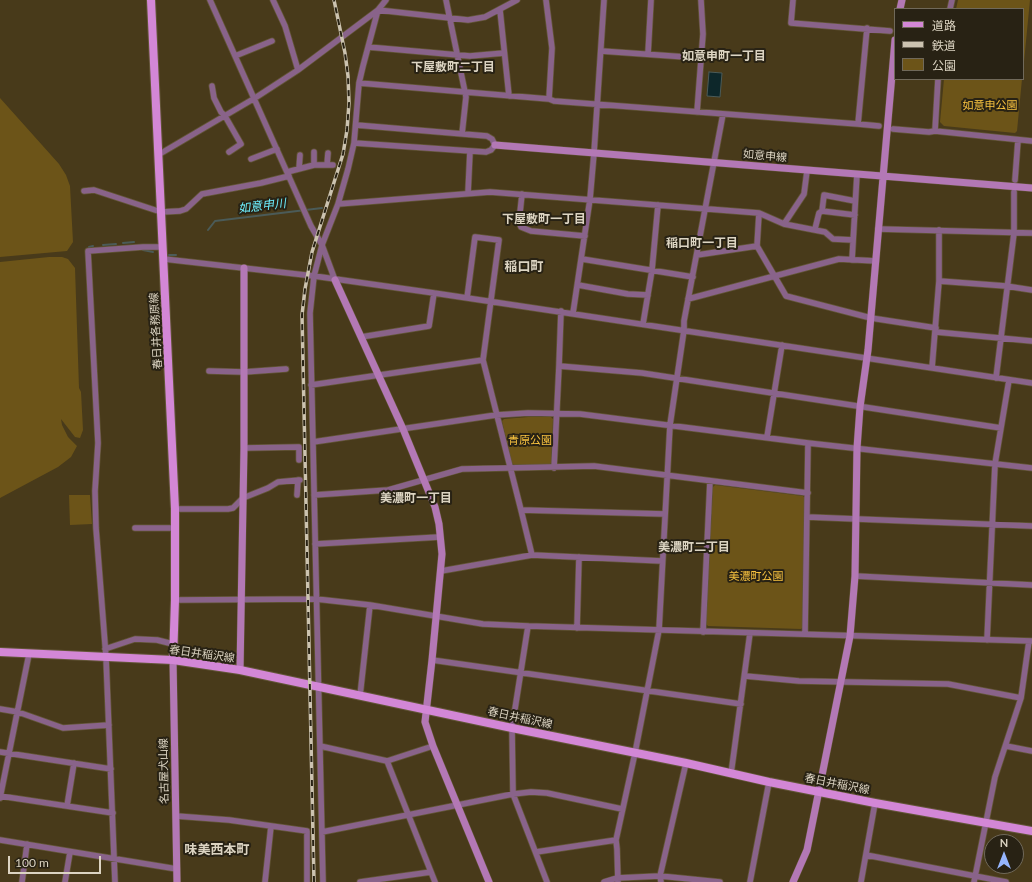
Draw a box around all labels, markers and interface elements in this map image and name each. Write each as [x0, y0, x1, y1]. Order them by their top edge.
legend [894, 8, 1024, 80]
text: 道路 [932, 18, 956, 33]
text: 鉄道 [932, 38, 956, 53]
district label: 如意申町一丁目 [682, 49, 766, 63]
text: 公園 [932, 58, 956, 73]
district label: 下屋敷町二丁目 [411, 60, 495, 74]
park label: 如意申公園 [963, 98, 1017, 112]
street label: 如意申線 [743, 148, 787, 164]
water label: 如意申川 [237, 196, 287, 216]
district label: 下屋敷町一丁目 [502, 212, 586, 226]
district label: 稲口町一丁目 [666, 236, 738, 250]
district label: 稲口町 [505, 259, 543, 275]
street label: 春日井各務原線 [147, 292, 165, 370]
park label: 青原公園 [508, 433, 552, 447]
district label: 美濃町一丁目 [380, 491, 452, 505]
district label: 美濃町二丁目 [658, 540, 730, 554]
park label: 美濃町公園 [729, 569, 783, 583]
street label: 春日井稲沢線 [168, 643, 236, 665]
street label: 春日井稲沢線 [486, 705, 554, 731]
street label: 名古屋犬山線 [157, 738, 171, 804]
street label: 春日井稲沢線 [803, 771, 871, 797]
north arrow [984, 834, 1024, 874]
text: N [1000, 836, 1008, 849]
district label: 味美西本町 [185, 842, 249, 858]
scale bar [10, 848, 103, 874]
text: 100 m [15, 855, 49, 870]

